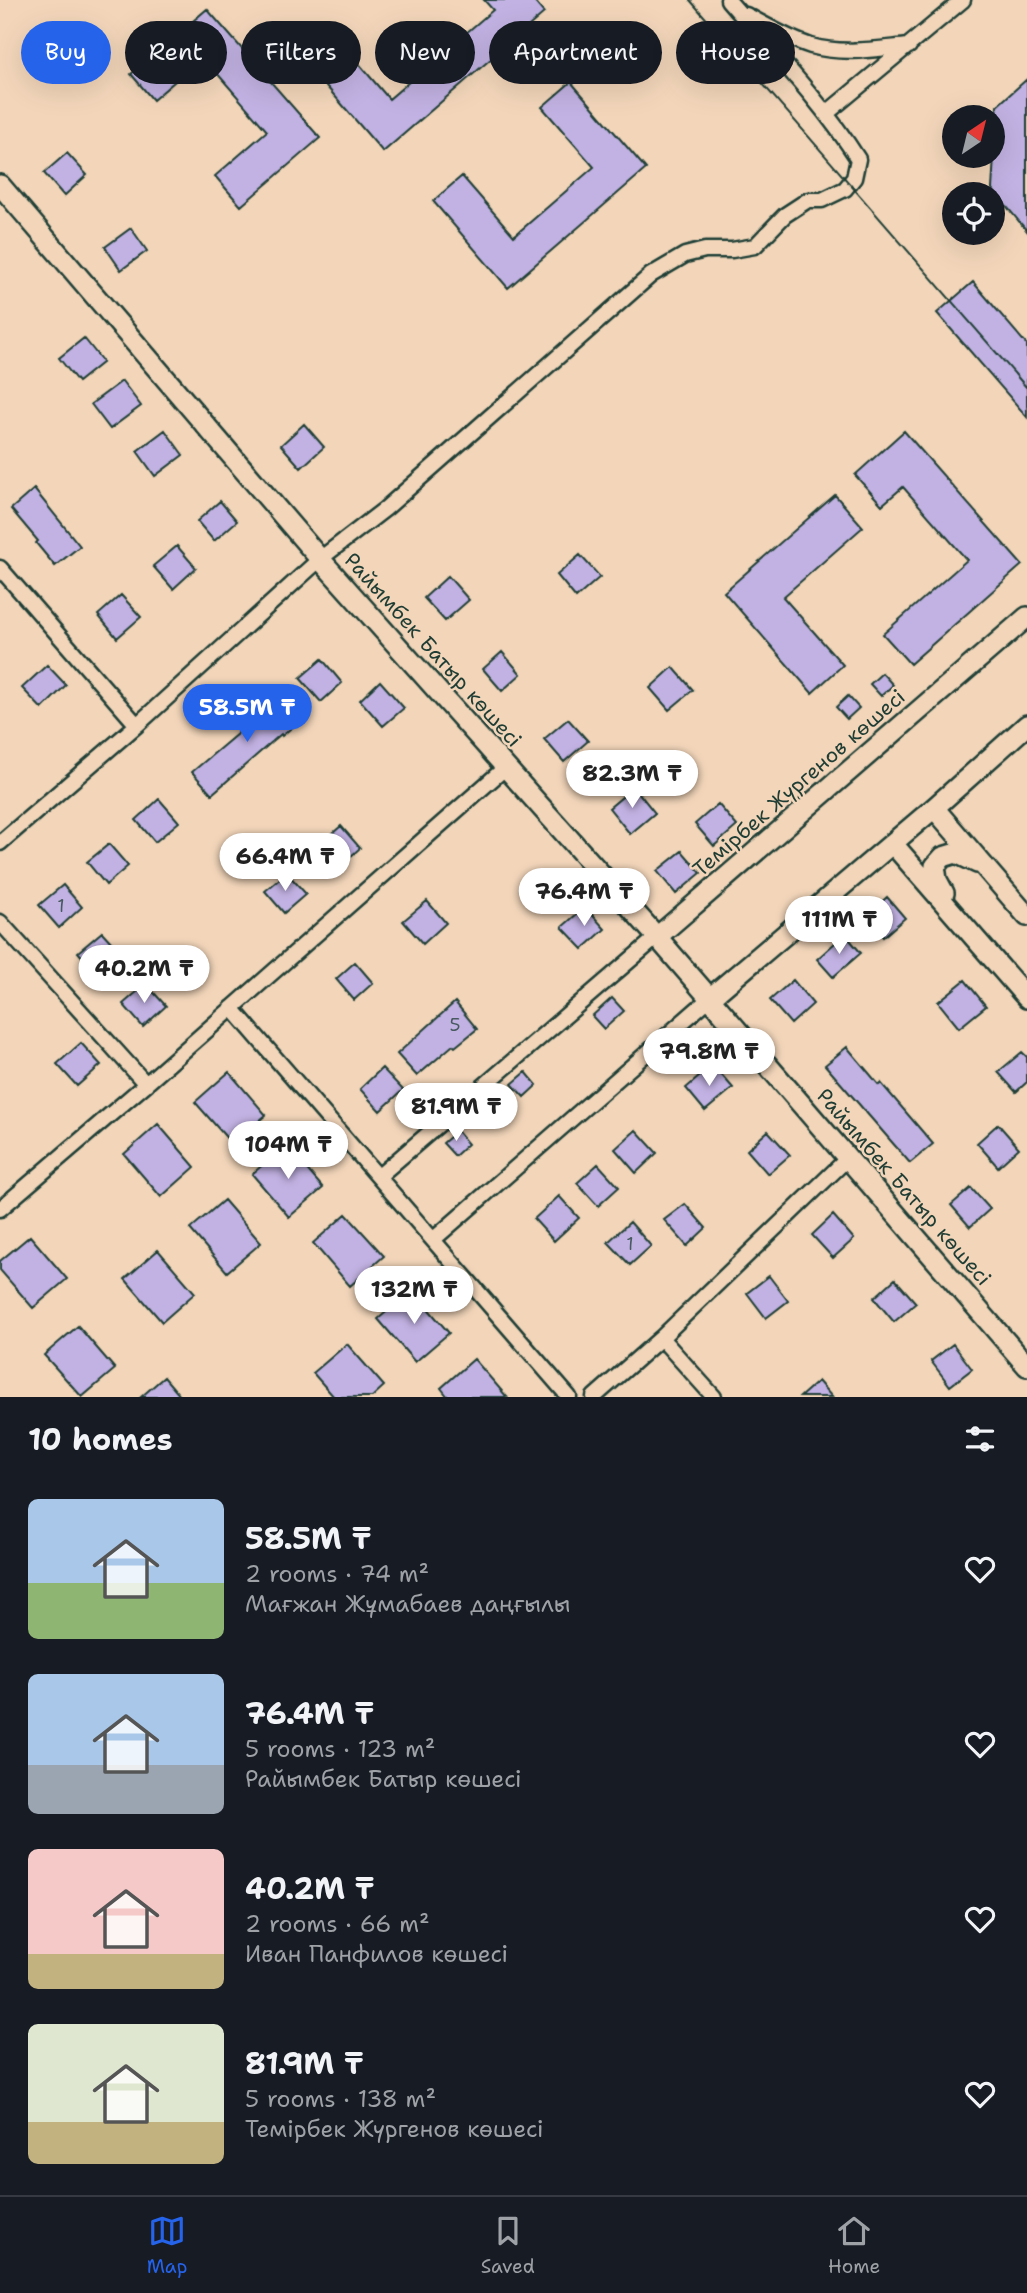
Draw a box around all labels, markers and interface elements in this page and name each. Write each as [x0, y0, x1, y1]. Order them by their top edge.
chip: Buy [21, 21, 111, 84]
chip: Rent [125, 21, 227, 84]
chip: Filters [241, 21, 361, 84]
chip: New [375, 21, 475, 84]
chip: Apartment [489, 21, 662, 84]
chip: House [676, 21, 795, 84]
north arrow [942, 105, 1004, 168]
map controls [942, 105, 1005, 245]
button: locate [942, 182, 1005, 245]
street label: Райымбек Батыр көшесі [338, 547, 528, 753]
street label: Темірбек Жүргенов көшесі [687, 683, 911, 883]
pin: 58.5M ₸ [182, 684, 312, 744]
text: 58.5M ₸ [199, 692, 295, 722]
pin: 82.3M ₸ [567, 750, 697, 810]
text: 82.3M ₸ [582, 758, 682, 788]
pin: 66.4M ₸ [220, 834, 350, 893]
text: 66.4M ₸ [236, 841, 334, 871]
pin: 76.4M ₸ [519, 869, 649, 928]
text: 76.4M ₸ [535, 876, 633, 906]
house number: 1 [57, 894, 65, 918]
pin: 111M ₸ [782, 897, 896, 956]
text: 111M ₸ [801, 904, 877, 934]
pin: 40.2M ₸ [79, 946, 209, 1005]
text: 40.2M ₸ [95, 953, 193, 983]
house number: 5 [449, 1013, 461, 1037]
pin: 79.8M ₸ [644, 1028, 774, 1088]
text: 79.8M ₸ [659, 1036, 759, 1066]
street label: Райымбек Батыр көшесі [811, 1082, 997, 1292]
pin: 81.9M ₸ [391, 1084, 521, 1143]
text: 81.9M ₸ [411, 1091, 501, 1121]
pin: 104M ₸ [231, 1122, 345, 1181]
text: 104M ₸ [244, 1129, 332, 1159]
house number: 1 [626, 1232, 634, 1256]
pin: 132M ₸ [357, 1266, 471, 1326]
text: 132M ₸ [370, 1274, 458, 1304]
text: 10 homes [28, 1419, 173, 1460]
icon: filters [961, 1420, 999, 1458]
text: 58.5M ₸ [245, 1518, 371, 1559]
icon: home [84, 1527, 168, 1611]
icon: heart [961, 1550, 999, 1588]
text: 2 rooms · 74 m² [245, 1559, 429, 1589]
text: Мағжан Жұмабаев даңғылы [245, 1589, 570, 1619]
text: 76.4M ₸ [245, 1693, 374, 1734]
icon: home [84, 1702, 168, 1786]
icon: heart [961, 1725, 999, 1763]
text: 5 rooms · 123 m² [245, 1734, 435, 1764]
text: Райымбек Батыр көшесі [245, 1764, 522, 1794]
text: 40.2M ₸ [245, 1868, 374, 1909]
icon: home [84, 1877, 168, 1961]
icon: heart [961, 1900, 999, 1938]
text: 2 rooms · 66 m² [245, 1909, 430, 1939]
text: Иван Панфилов көшесі [245, 1939, 508, 1969]
text: 81.9M ₸ [245, 2043, 363, 2084]
icon: home [84, 2052, 168, 2136]
icon: heart [961, 2075, 999, 2113]
text: 5 rooms · 138 m² [245, 2084, 436, 2114]
text: Темірбек Жүргенов көшесі [245, 2114, 544, 2144]
tab: Map [147, 2212, 187, 2279]
tab: Saved [481, 2212, 535, 2279]
tab: Home [828, 2212, 880, 2279]

